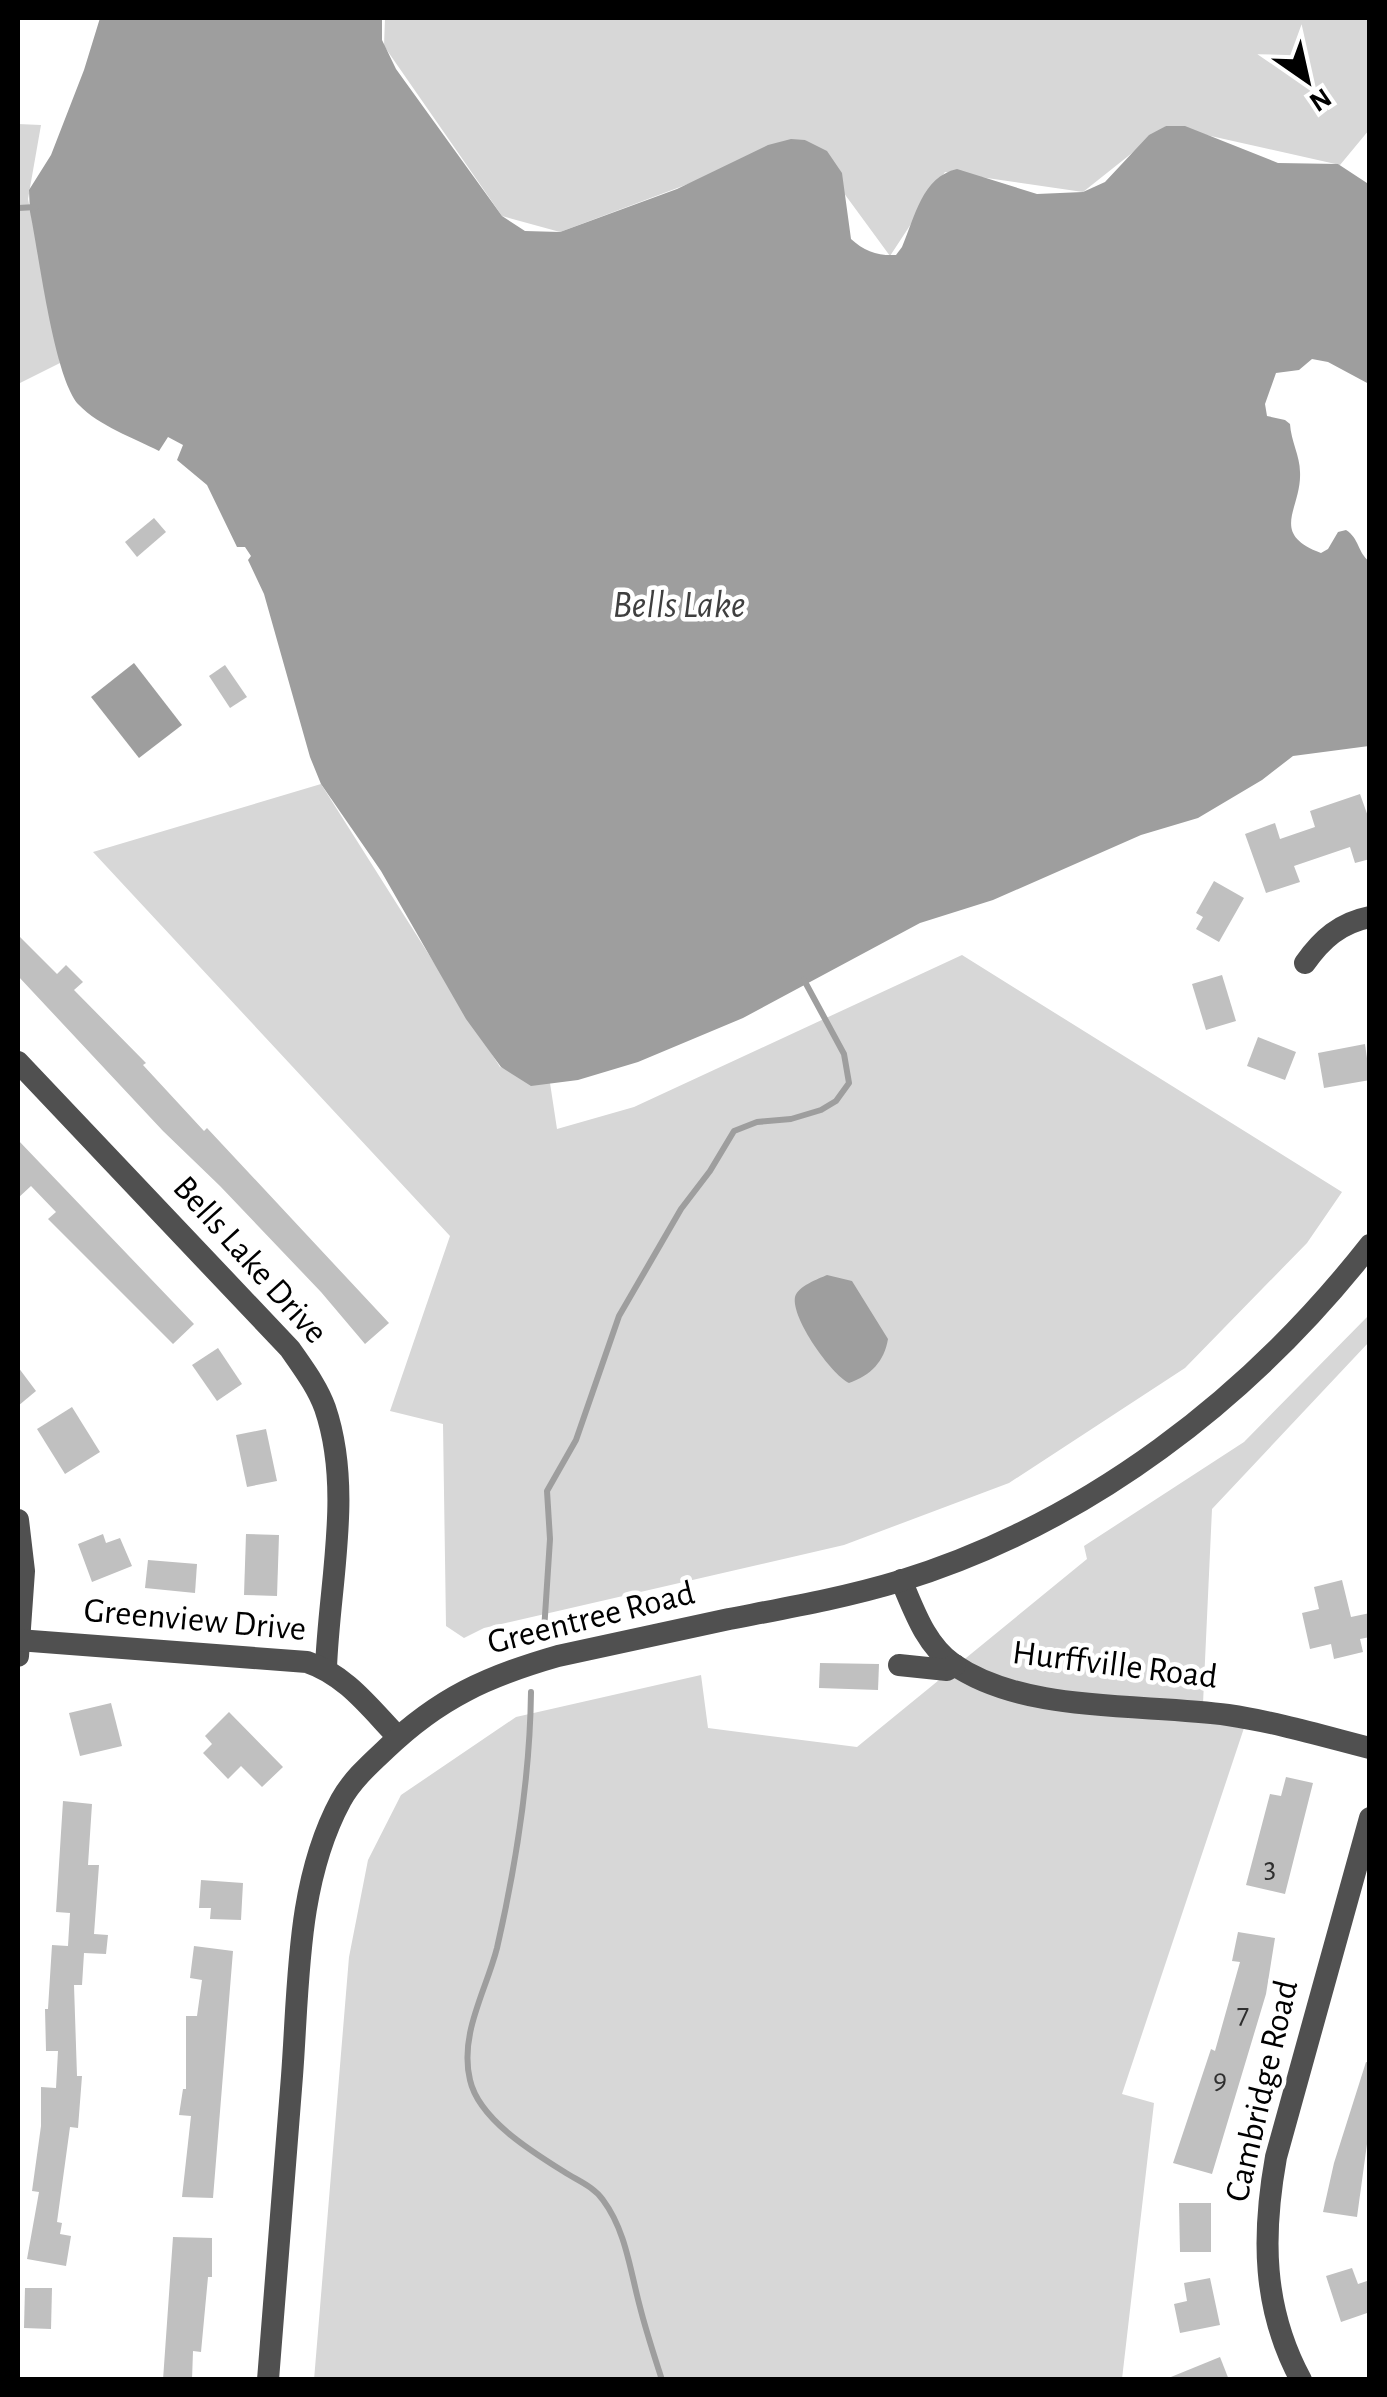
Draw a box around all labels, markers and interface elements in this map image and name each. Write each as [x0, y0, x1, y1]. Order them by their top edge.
north arrow [1257, 30, 1357, 130]
text: N [1304, 82, 1336, 116]
water label: Bells Lake [613, 587, 745, 625]
street label: Bells Lake Drive [166, 1170, 334, 1350]
street label: Greentree Road [484, 1575, 698, 1661]
street label: Greenview Drive [82, 1593, 308, 1647]
street label: Hurffville Road [1011, 1635, 1219, 1695]
house number: 3 [1264, 1853, 1276, 1883]
street label: Cambridge Road [1220, 1977, 1304, 2205]
house number: 7 [1237, 1999, 1249, 2029]
house number: 9 [1213, 2065, 1227, 2095]

